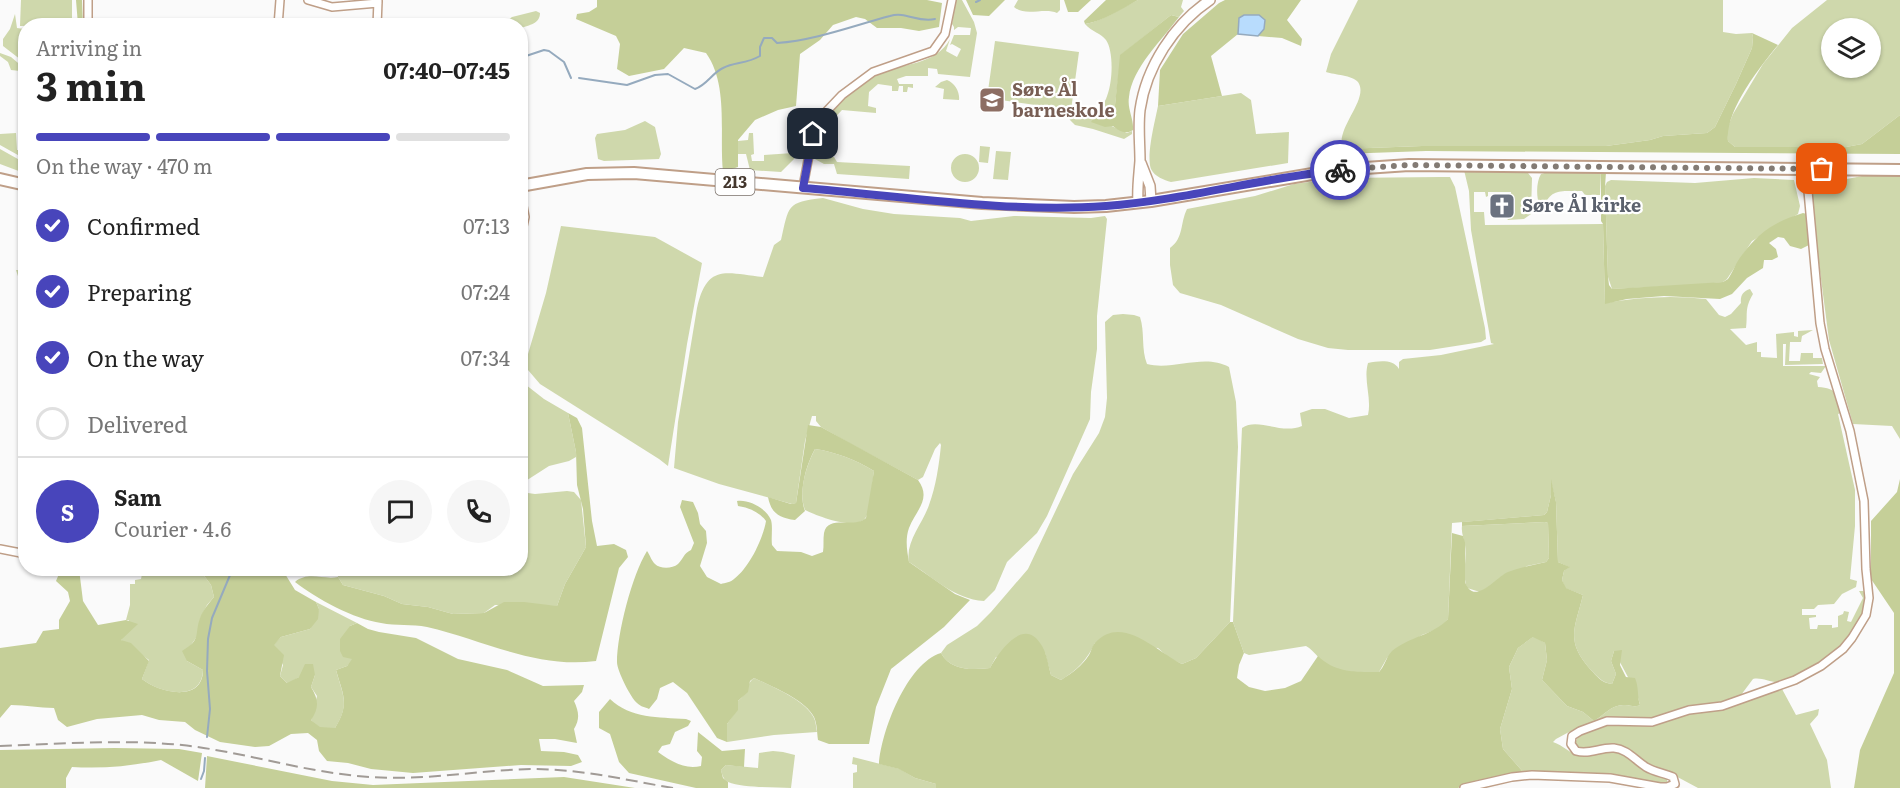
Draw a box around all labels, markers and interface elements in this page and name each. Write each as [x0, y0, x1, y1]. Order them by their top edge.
map controls [1821, 18, 1881, 78]
button: layers [1821, 18, 1881, 78]
text: Arriving in [36, 32, 142, 62]
text: 07:40–07:45 [383, 53, 510, 86]
text: 3 min [36, 55, 146, 113]
place label: Søre Ål barneskole [1012, 75, 1115, 123]
school or university icon: Søre Ål barneskole [977, 85, 1007, 115]
pin [787, 108, 838, 159]
icon: home [796, 117, 829, 150]
courier [1310, 140, 1370, 200]
pin [1796, 143, 1847, 194]
text: On the way · 470 m [36, 150, 212, 180]
icon: bag [1805, 152, 1838, 185]
icon: bike [1324, 154, 1357, 187]
road number: 213 [716, 169, 754, 195]
church icon: Søre Ål kirke [1487, 191, 1517, 221]
place label: Søre Ål kirke [1522, 191, 1641, 218]
icon: check [36, 209, 69, 242]
text: Confirmed [87, 209, 200, 242]
text: 07:13 [463, 210, 510, 240]
icon: check [36, 275, 69, 308]
text: Preparing [87, 275, 191, 308]
text: 07:24 [461, 276, 510, 306]
icon: check [36, 341, 69, 374]
text: On the way [87, 341, 204, 374]
text: 07:34 [460, 342, 510, 372]
text: Delivered [87, 407, 188, 440]
text: Sam [114, 480, 162, 513]
button: chat [369, 480, 432, 543]
button: phone [447, 480, 510, 543]
text: S [61, 495, 74, 528]
text: Courier · 4.6 [114, 513, 231, 543]

